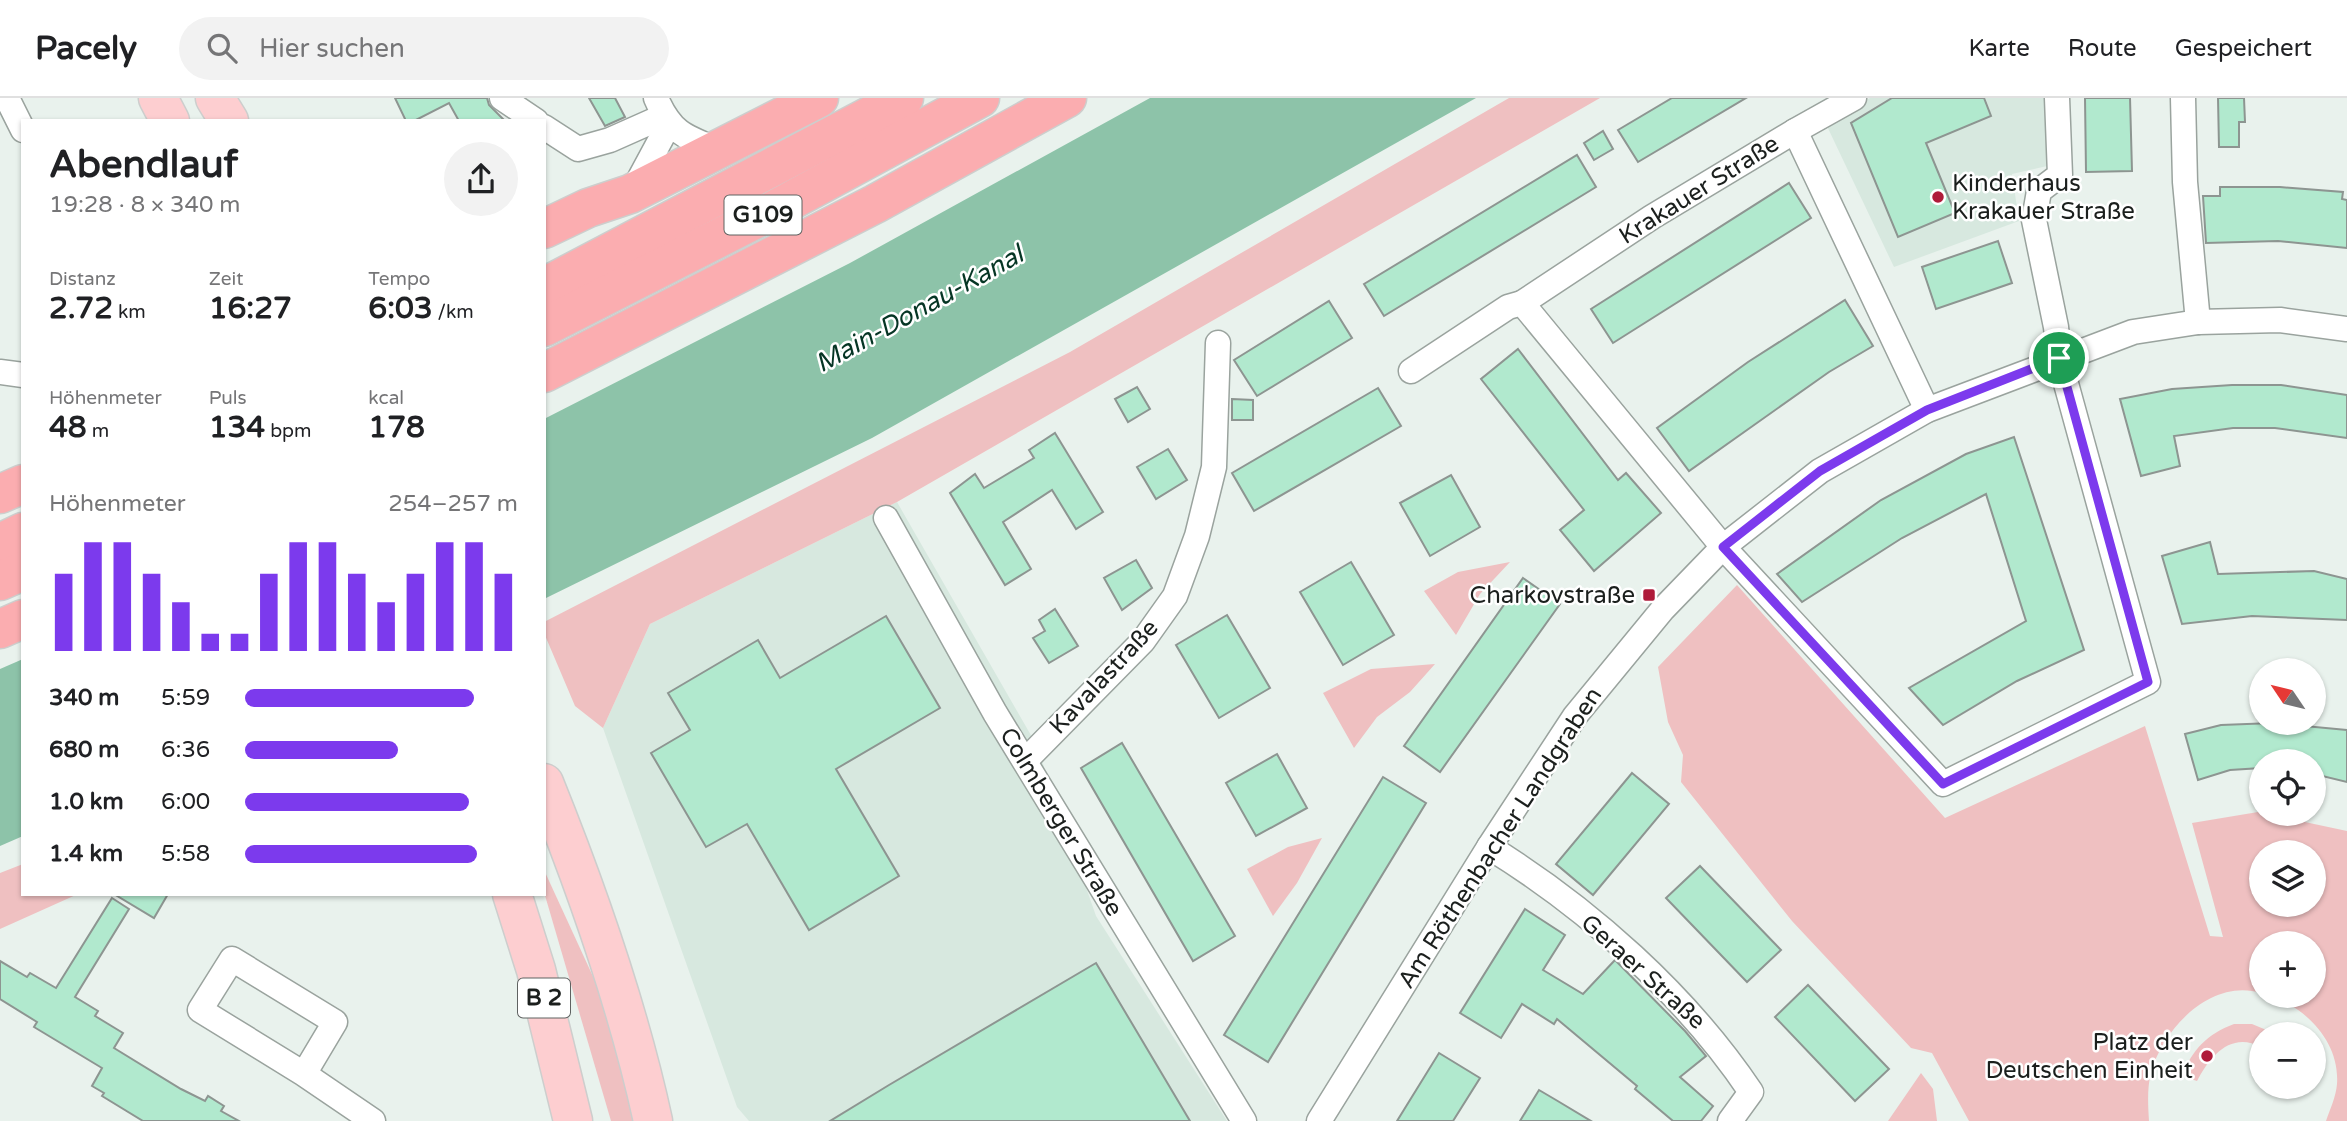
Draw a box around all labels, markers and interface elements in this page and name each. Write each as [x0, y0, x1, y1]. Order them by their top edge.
search box [179, 17, 669, 80]
text: Pacely [35, 29, 137, 68]
icon: search [203, 29, 241, 67]
text: Hier suchen [259, 33, 405, 64]
text: Karte [1968, 34, 2030, 63]
text: Route [2068, 34, 2137, 63]
text: Gespeichert [2175, 34, 2312, 63]
street label: Krakauer Straße [1614, 129, 1784, 251]
text: Abendlauf [49, 142, 238, 188]
button: share [444, 142, 518, 216]
place label: Kinderhaus Krakauer Straße [1952, 169, 2135, 226]
marker: Kinderhaus Krakauer Straße [1930, 189, 1946, 205]
text: 19:28 · 8 × 340 m [49, 191, 240, 219]
road number: G109 [724, 196, 802, 234]
water label: Main-Donau-Kanal [809, 237, 1032, 379]
text: Distanz [49, 268, 116, 290]
text: Zeit [209, 268, 244, 290]
text: Tempo [368, 268, 430, 290]
text: 2.72 [49, 290, 113, 327]
text: 16:27 [209, 290, 292, 327]
text: 6:03 [368, 290, 433, 327]
text: km [113, 301, 146, 323]
text: /km [433, 301, 474, 323]
pin [2029, 328, 2089, 388]
icon: arrive [2040, 339, 2078, 377]
text: Höhenmeter [49, 387, 162, 409]
text: Puls [209, 387, 247, 409]
text: kcal [368, 387, 404, 409]
text: 48 [49, 409, 87, 446]
text: 134 [209, 409, 265, 446]
text: 178 [368, 409, 425, 446]
text: m [87, 420, 109, 442]
text: bpm [265, 420, 312, 442]
text: Höhenmeter [49, 490, 186, 518]
text: 254–257 m [388, 490, 518, 518]
place label: Charkovstraße [1470, 581, 1635, 610]
marker: Charkovstraße [1641, 587, 1657, 603]
street label: Kavalastraße [1043, 614, 1165, 740]
north arrow [2249, 658, 2326, 735]
map controls [2249, 658, 2326, 1099]
street label: Am Röthenbacher Landgraben [1392, 682, 1608, 994]
text: 340 m [49, 684, 119, 712]
text: 5:59 [161, 684, 210, 712]
street label: Colmberger Straße [993, 722, 1129, 922]
text: 680 m [49, 736, 119, 764]
text: 6:36 [161, 736, 210, 764]
button: locate [2249, 749, 2326, 826]
text: 1.0 km [49, 788, 124, 816]
text: 6:00 [161, 788, 210, 816]
text: 1.4 km [49, 840, 123, 868]
text: 5:58 [161, 840, 210, 868]
button: layers [2249, 840, 2326, 917]
street label: Geraer Straße [1575, 908, 1711, 1036]
button: + [2249, 931, 2326, 1008]
road number: B 2 [518, 978, 570, 1018]
button: − [2249, 1022, 2326, 1099]
place label: Platz der Deutschen Einheit [1985, 1028, 2194, 1085]
marker: Platz der Deutschen Einheit [2199, 1048, 2215, 1064]

